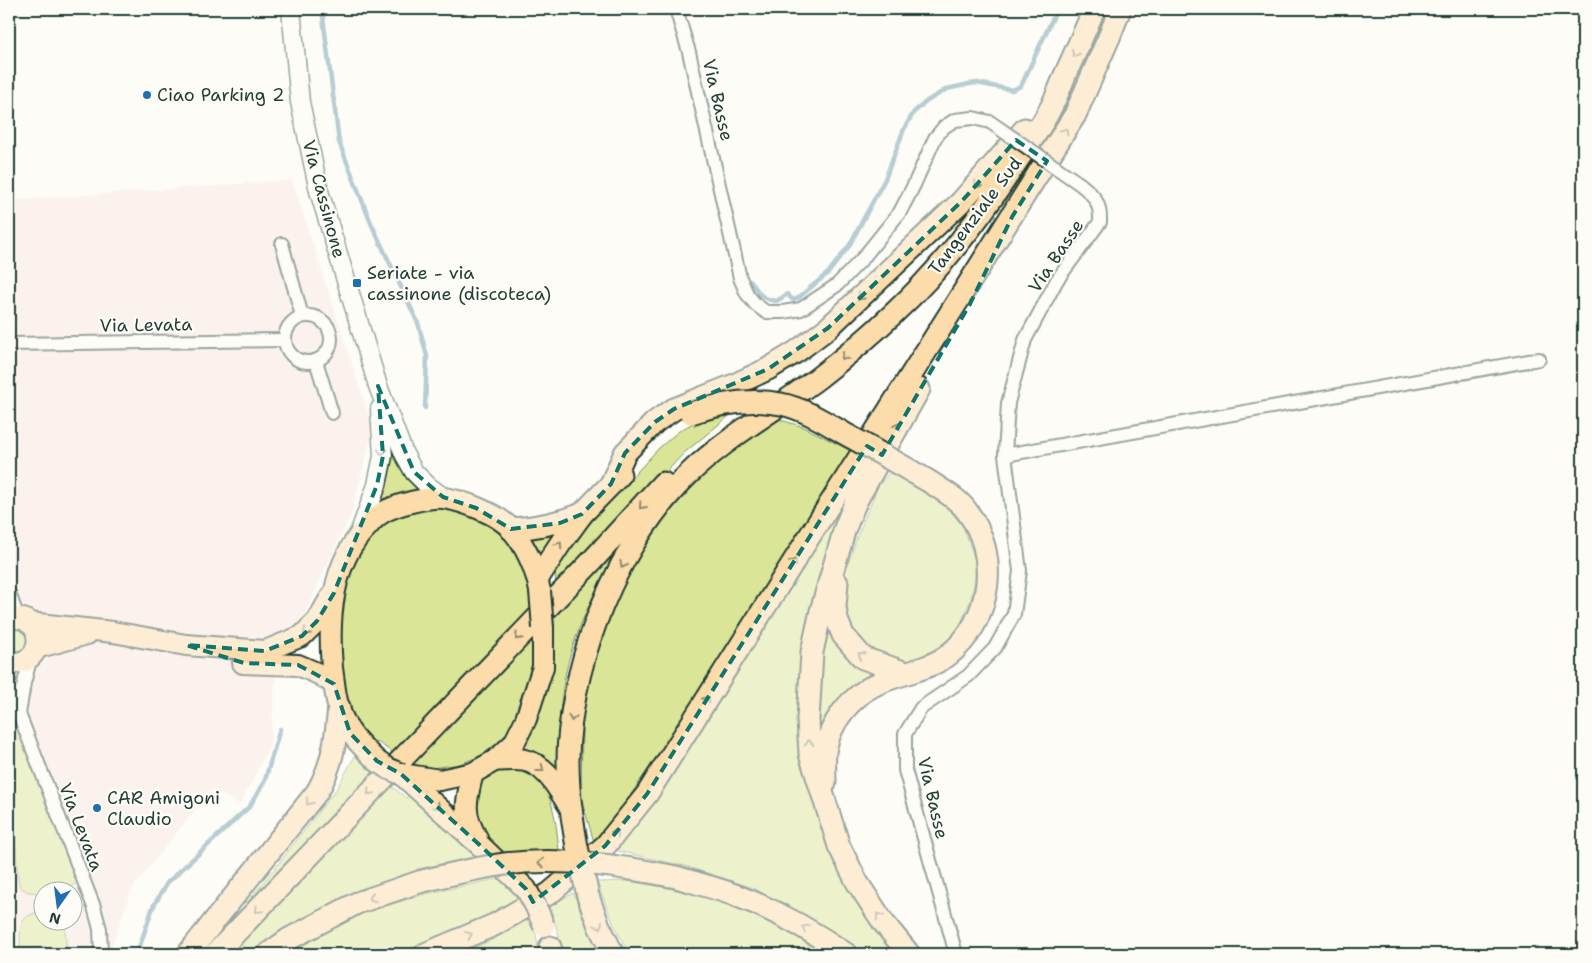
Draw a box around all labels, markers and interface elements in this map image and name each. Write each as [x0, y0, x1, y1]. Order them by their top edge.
one-way arrow [1070, 49, 1081, 58]
street label: Via Basse [697, 57, 739, 143]
place label: Ciao Parking 2 [157, 83, 284, 107]
marker: Ciao Parking 2 [141, 89, 153, 101]
one-way arrow [1059, 128, 1069, 137]
street label: Via Cassinone [297, 137, 351, 261]
street label: Tangenziale Sud [923, 152, 1027, 280]
one-way arrow [974, 179, 983, 188]
street label: Via Basse [1023, 215, 1089, 297]
place label: Seriate - via cassinone (discoteca) [367, 261, 551, 306]
marker: Seriate - via cassinone (discoteca) [351, 277, 363, 289]
one-way arrow [857, 291, 866, 300]
street label: Via Levata [100, 312, 192, 338]
one-way arrow [841, 351, 850, 359]
one-way arrow [892, 422, 902, 431]
one-way arrow [377, 448, 388, 456]
one-way arrow [639, 500, 648, 509]
one-way arrow [553, 542, 562, 551]
one-way arrow [788, 558, 797, 568]
one-way arrow [619, 560, 629, 569]
one-way arrow [302, 626, 311, 635]
one-way arrow [515, 631, 524, 640]
one-way arrow [858, 652, 867, 661]
one-way arrow [701, 696, 710, 705]
one-way arrow [567, 714, 577, 722]
one-way arrow [803, 738, 814, 746]
street label: Via Basse [912, 755, 954, 841]
one-way arrow [535, 763, 544, 771]
street label: Via Levata [53, 780, 109, 874]
place label: CAR Amigoni Claudio [107, 786, 220, 831]
one-way arrow [367, 787, 376, 796]
one-way arrow [305, 796, 314, 805]
one-way arrow [431, 801, 440, 809]
marker: CAR Amigoni Claudio [91, 802, 103, 814]
one-way arrow [610, 830, 618, 839]
one-way arrow [537, 858, 544, 868]
north arrow [32, 880, 82, 930]
one-way arrow [369, 892, 377, 902]
one-way arrow [255, 904, 264, 913]
text: N [47, 909, 62, 929]
one-way arrow [876, 912, 885, 921]
one-way arrow [593, 921, 604, 930]
one-way arrow [802, 924, 811, 934]
one-way arrow [465, 931, 473, 941]

